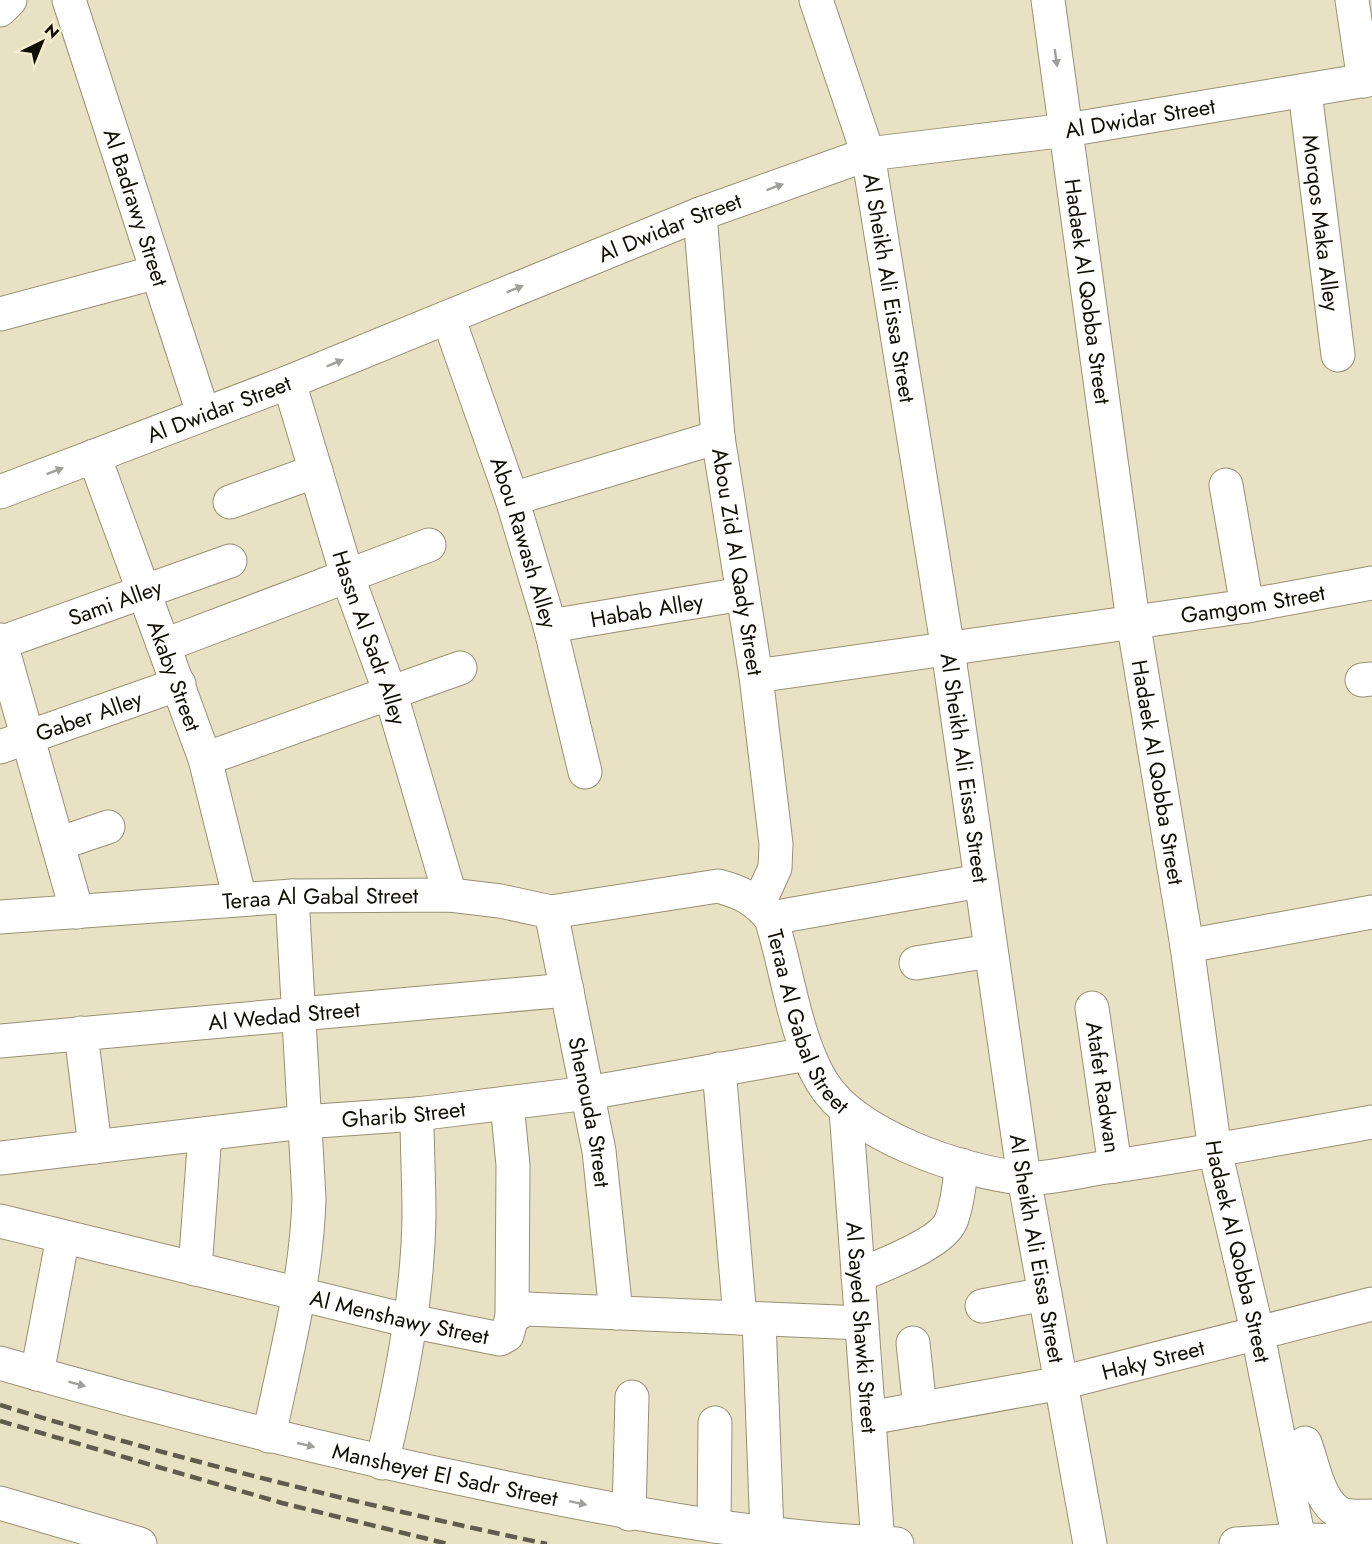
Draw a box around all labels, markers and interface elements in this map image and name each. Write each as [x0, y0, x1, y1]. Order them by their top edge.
north arrow [12, 12, 72, 72]
text: N [39, 19, 64, 44]
one-way arrow [1052, 49, 1061, 68]
street label: Al Dwidar Street [1062, 89, 1218, 146]
street label: Al Badrawy Street [96, 124, 177, 291]
street label: Morqos Maka Alley [1294, 133, 1348, 313]
street label: Al Sheikh Ali Eissa Street [855, 171, 924, 406]
street label: Hadaek Al Qobba Street [1057, 176, 1119, 407]
one-way arrow [766, 182, 784, 192]
street label: Al Dwidar Street [593, 184, 746, 270]
one-way arrow [506, 284, 524, 293]
one-way arrow [326, 358, 344, 368]
street label: Al Dwidar Street [142, 367, 296, 451]
street label: Abou Zid Al Qady Street [704, 446, 772, 678]
street label: Abou Rawash Alley [482, 452, 566, 632]
one-way arrow [46, 466, 64, 476]
street label: Hassn Al Sadr Alley [324, 546, 415, 729]
street label: Sami Alley [64, 570, 167, 633]
street label: Gamgom Street [1179, 576, 1328, 631]
street label: Habab Alley [588, 585, 706, 635]
street label: Akaby Street [140, 616, 210, 736]
street label: Al Sheikh Ali Eissa Street [933, 651, 997, 886]
street label: Hadaek Al Qobba Street [1124, 657, 1193, 888]
street label: Gaber Alley [31, 682, 147, 749]
street label: Teraa Al Gabal Street [221, 879, 419, 917]
street label: Teraa Al Gabal Street [759, 926, 857, 1121]
street label: Al Wedad Street [207, 993, 362, 1038]
street label: Atafet Radwan [1078, 1019, 1129, 1155]
street label: Shenouda Street [560, 1034, 619, 1190]
street label: Gharib Street [341, 1092, 468, 1135]
street label: Al Sheikh Ali Eissa Street [1002, 1132, 1073, 1366]
street label: Hadaek Al Qobba Street [1198, 1138, 1279, 1366]
street label: Al Sayed Shawki Street [838, 1220, 886, 1435]
street label: Al Menshawy Street [307, 1281, 492, 1353]
street label: Haky Street [1098, 1331, 1209, 1388]
one-way arrow [68, 1380, 86, 1389]
street label: Mansheyet El Sadr Street [329, 1435, 561, 1514]
one-way arrow [296, 1440, 315, 1450]
one-way arrow [569, 1499, 588, 1509]

